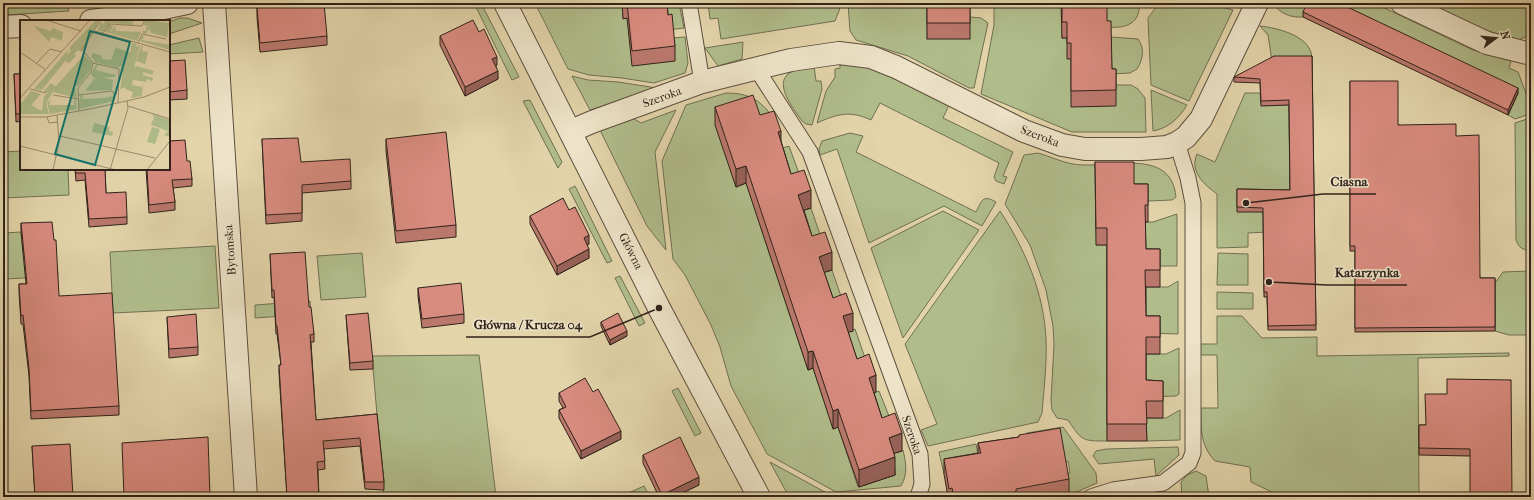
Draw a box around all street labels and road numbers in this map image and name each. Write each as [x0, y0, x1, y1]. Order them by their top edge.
street label: Szeroka [641, 83, 684, 110]
street label: Szeroka [1019, 122, 1062, 150]
street label: Bytomska [221, 224, 239, 276]
street label: Główna [616, 230, 646, 272]
street label: Szeroka [899, 414, 925, 457]

